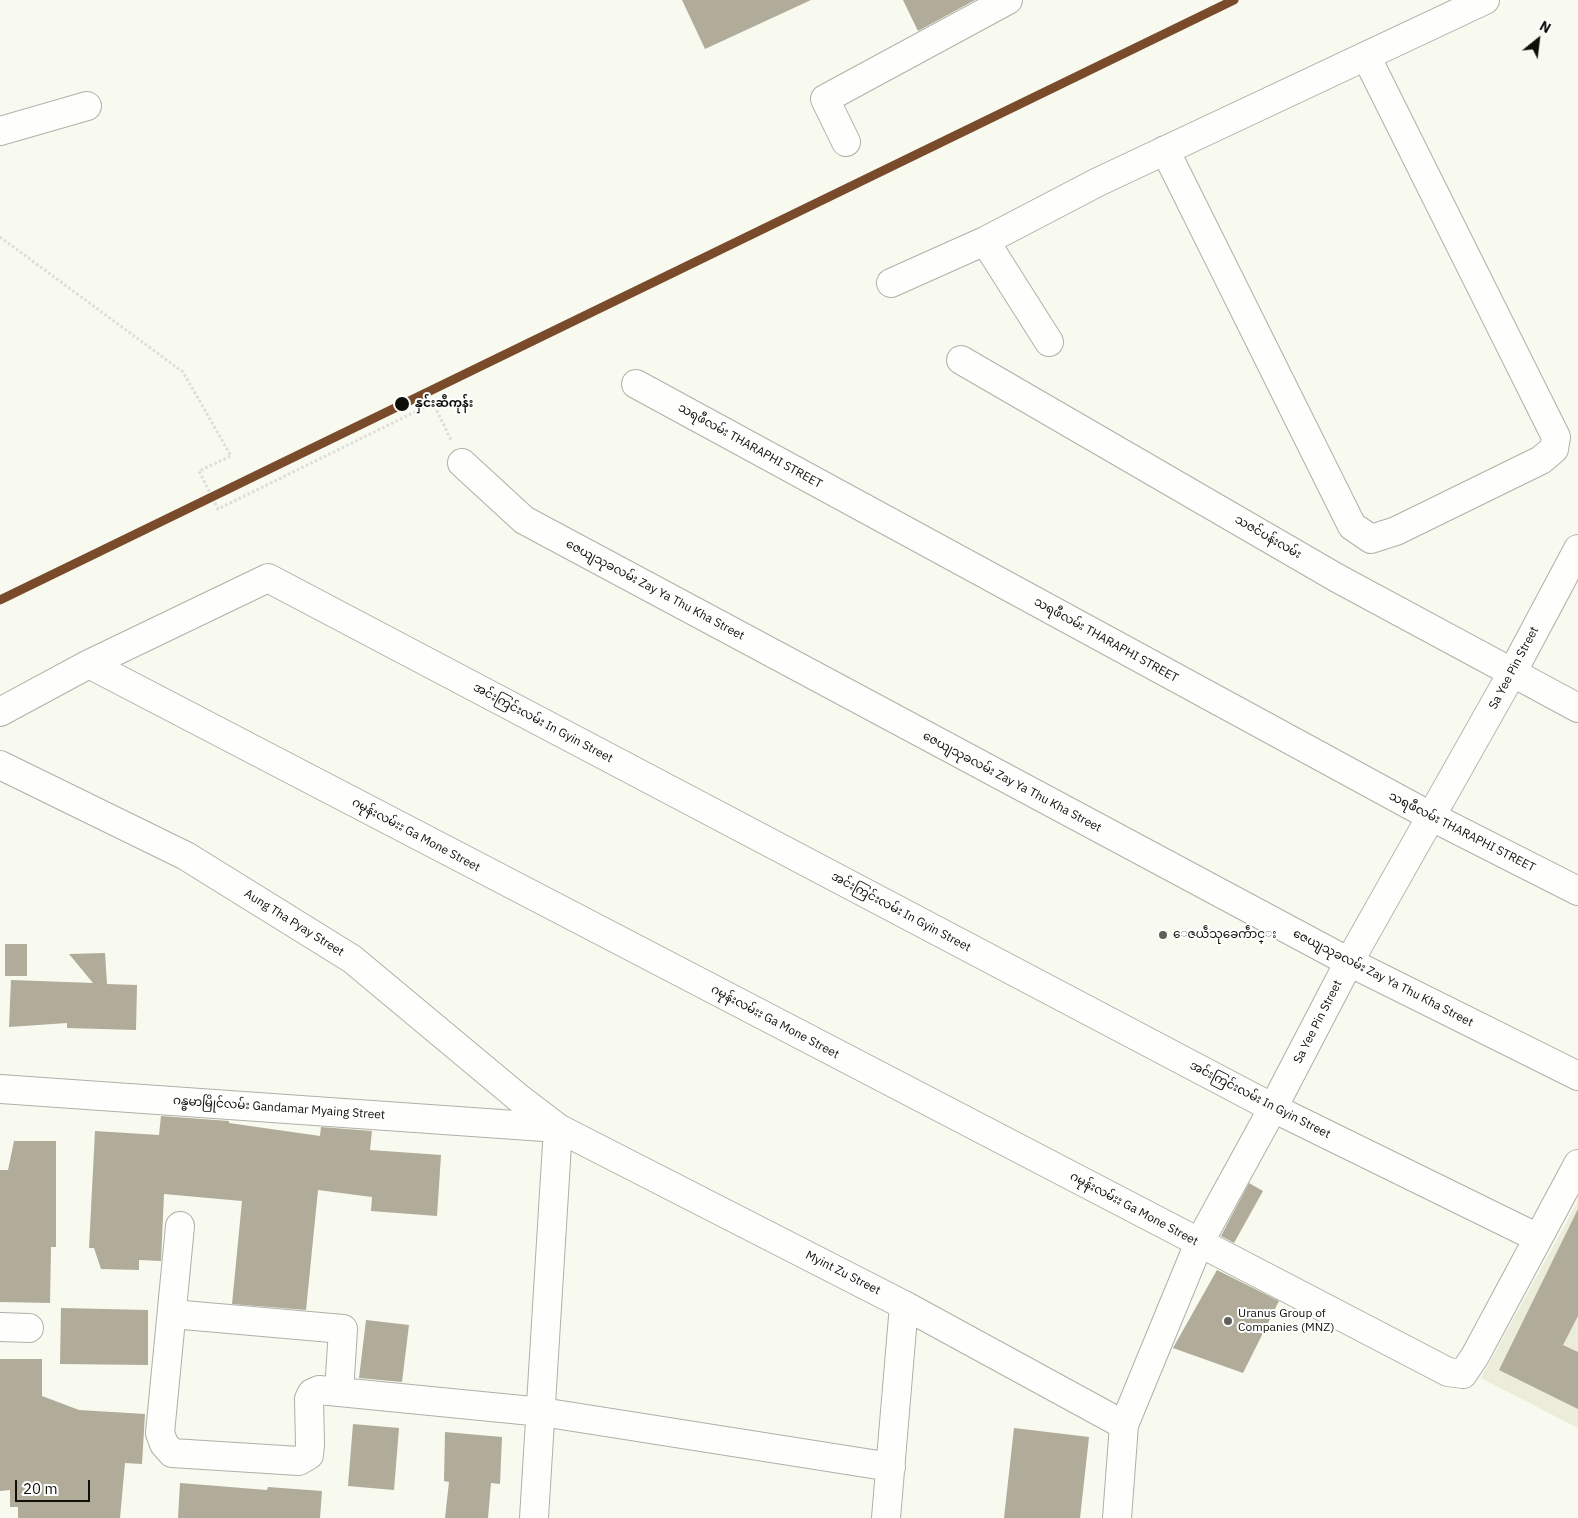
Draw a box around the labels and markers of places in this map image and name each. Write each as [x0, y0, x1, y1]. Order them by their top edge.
marker: နှင်းဆီကုန်း [393, 395, 411, 413]
place label: နှင်းဆီကုန်း [415, 397, 473, 411]
place label: ေဇယဵသုခေကဵာင္း [1173, 928, 1276, 942]
marker: ေဇယဵသုခေကဵာင္း [1157, 929, 1169, 941]
place label: Uranus Group of Companies (MNZ) [1238, 1307, 1334, 1335]
marker: Uranus Group of Companies (MNZ) [1222, 1315, 1234, 1327]

